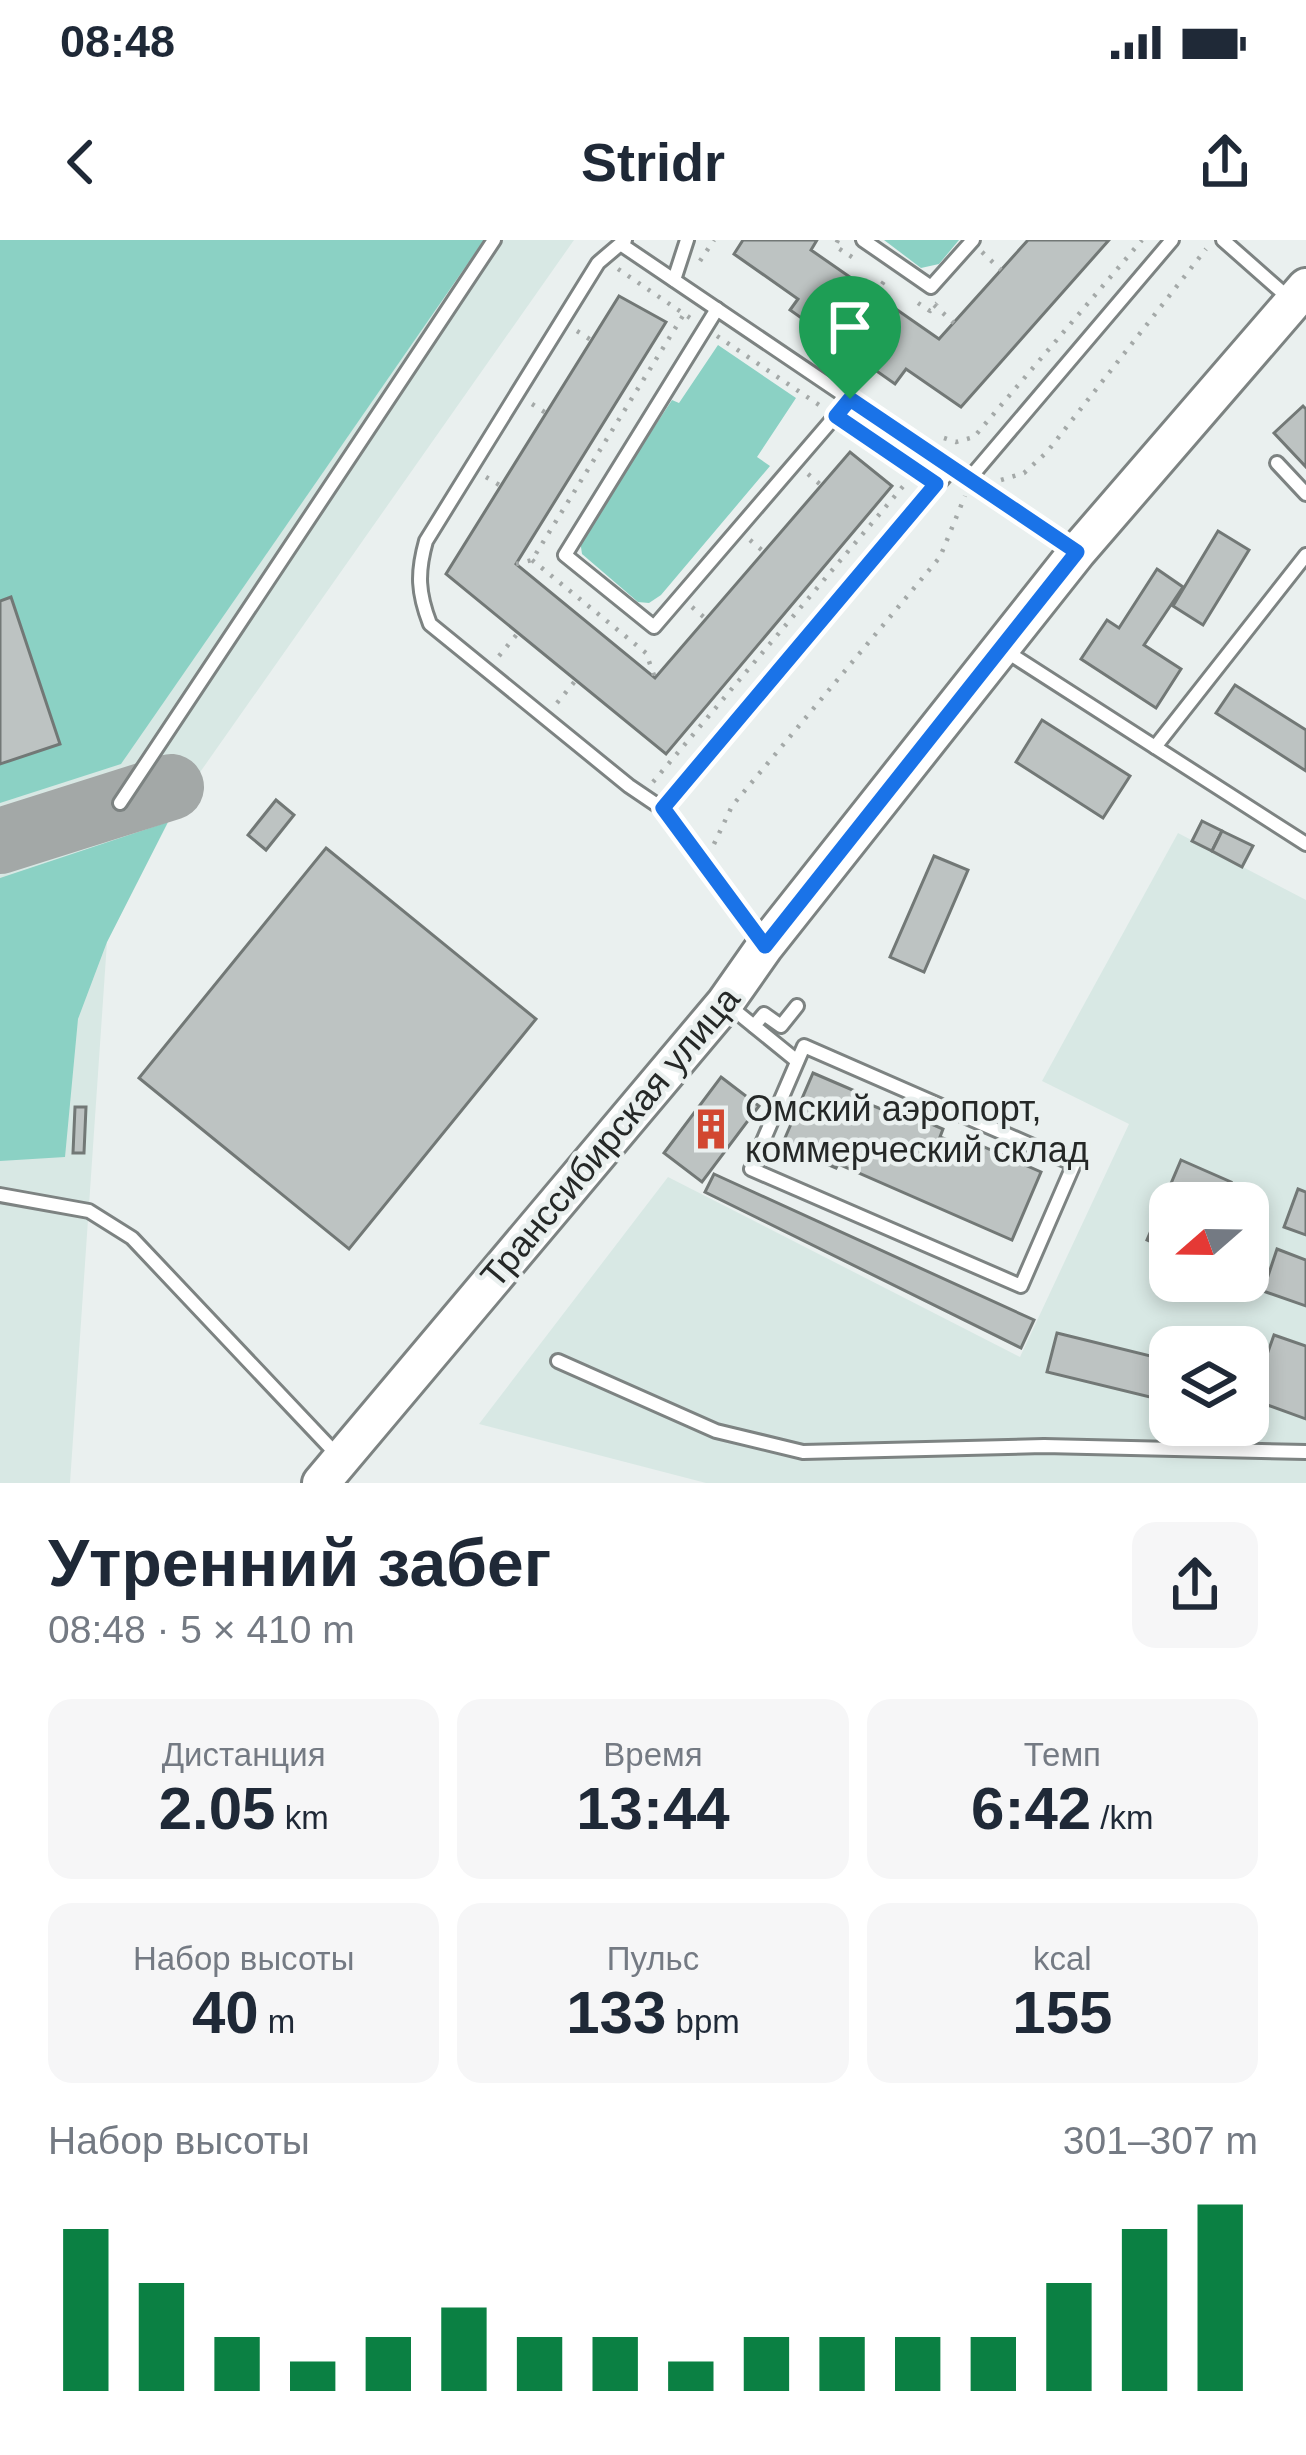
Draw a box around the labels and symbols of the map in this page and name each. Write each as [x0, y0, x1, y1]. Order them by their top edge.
pin [799, 276, 901, 399]
street label: Транссибирская улица [472, 978, 748, 1296]
place label: Омский аэропорт, коммерческий склад [745, 1088, 1089, 1170]
building icon: Омский аэропорт, коммерческий склад [688, 1106, 734, 1152]
north arrow [1149, 1182, 1269, 1302]

